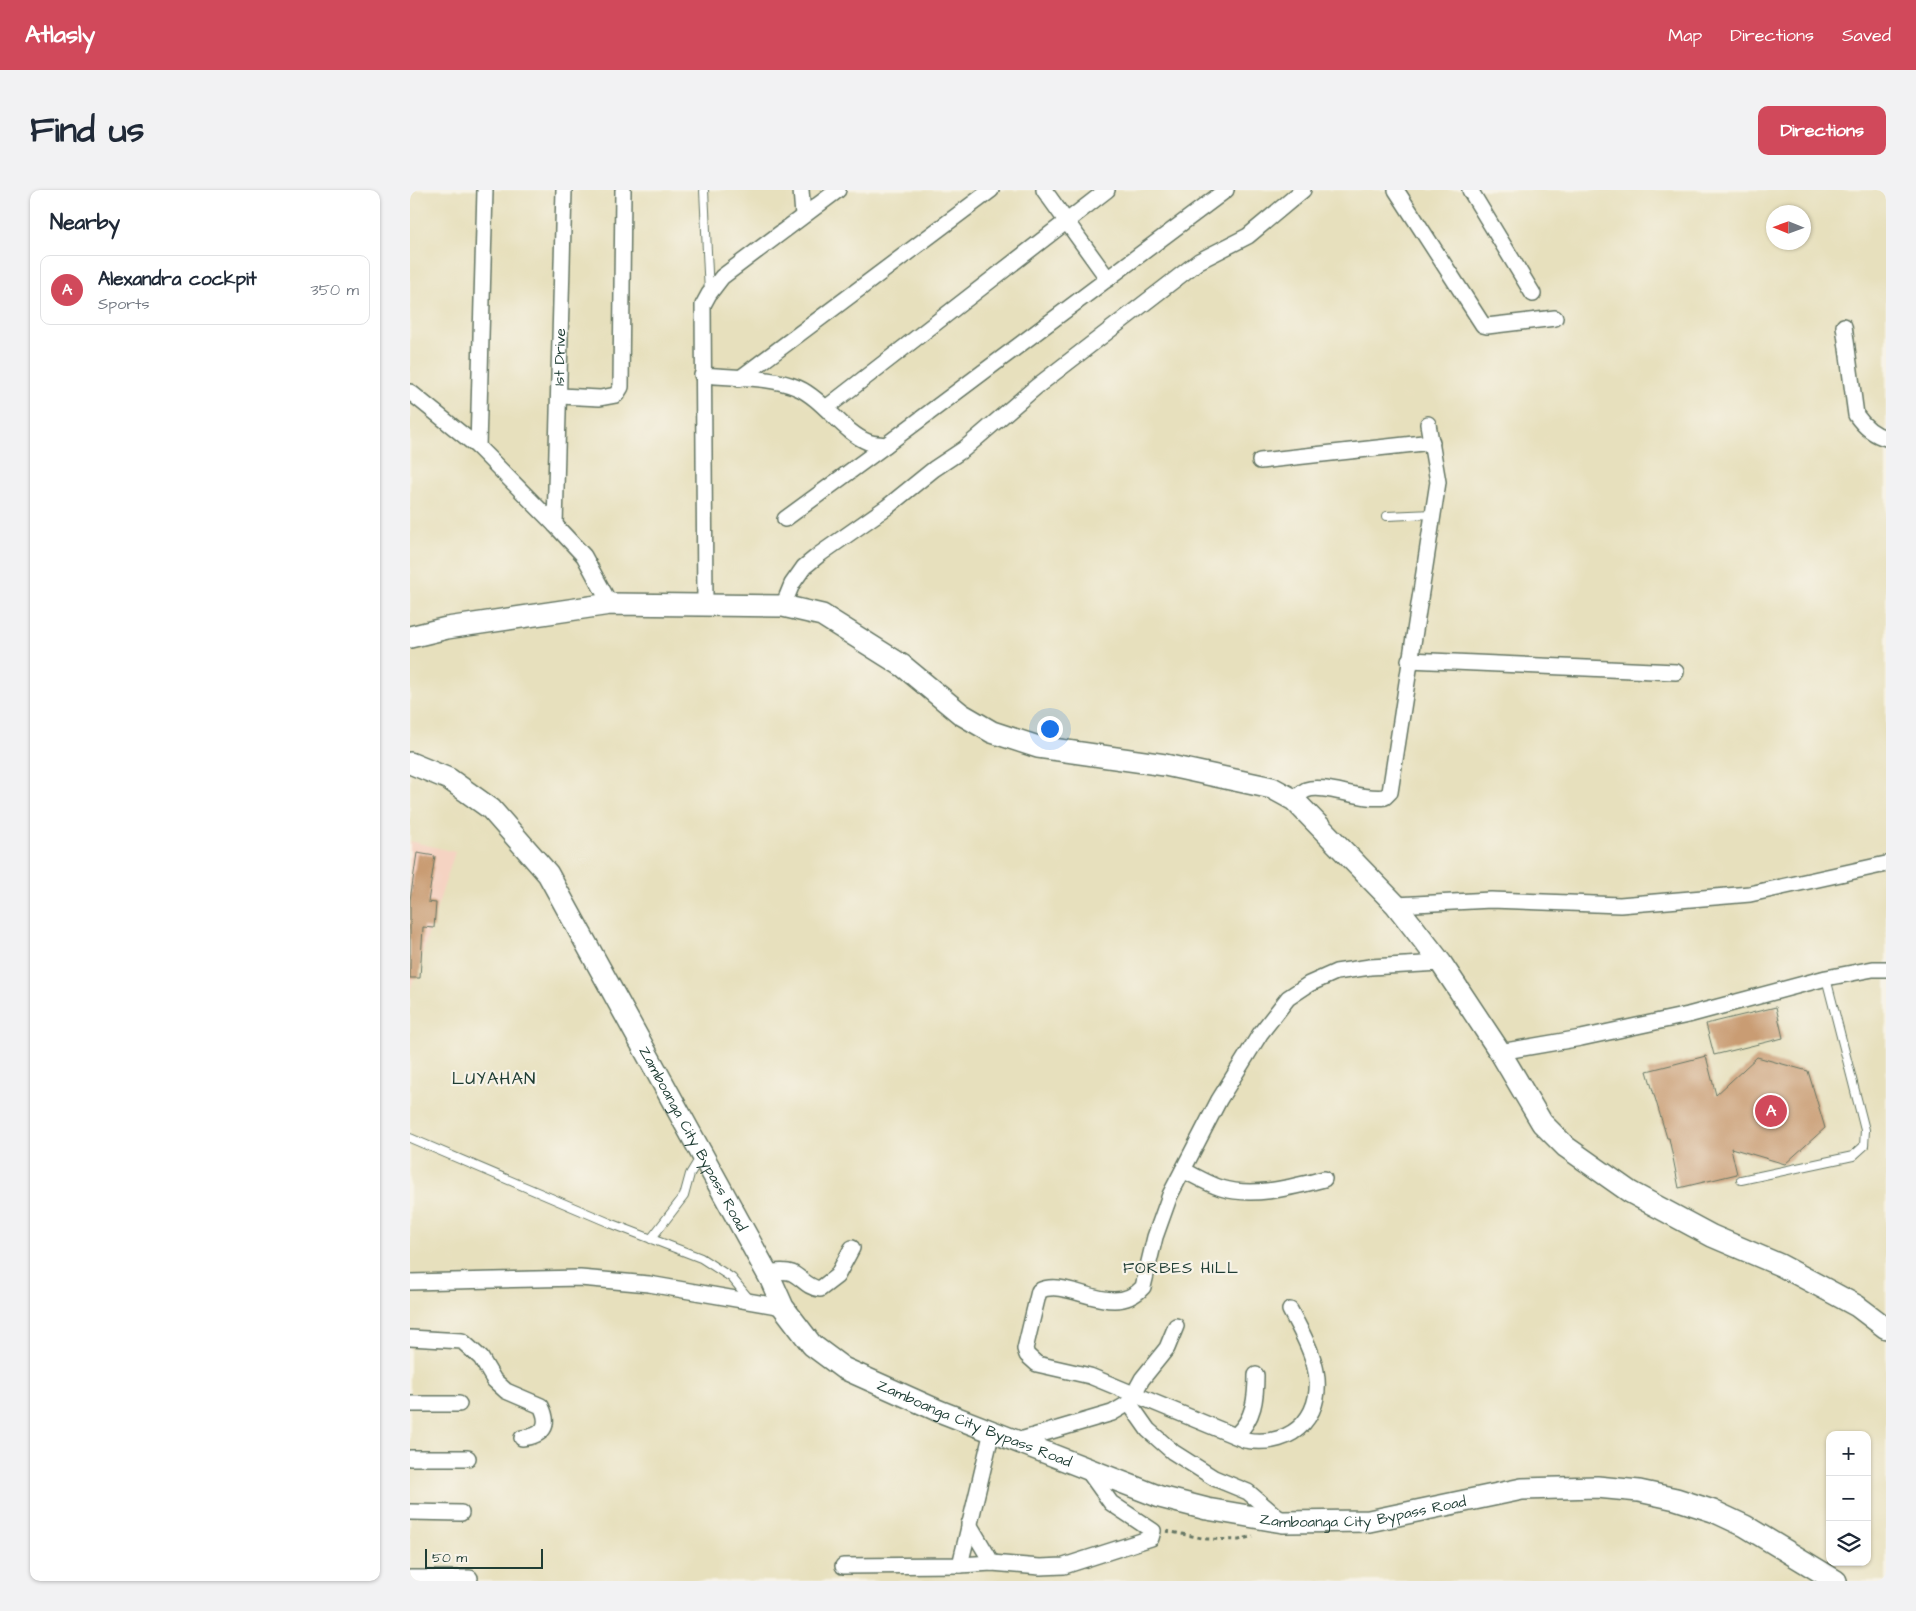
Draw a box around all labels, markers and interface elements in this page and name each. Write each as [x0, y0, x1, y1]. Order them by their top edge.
text: Atlasly [25, 18, 95, 52]
text: Map [1668, 23, 1702, 48]
text: Directions [1730, 23, 1814, 48]
text: Saved [1842, 23, 1891, 48]
text: Find us [30, 106, 144, 155]
button: Directions [1758, 106, 1886, 155]
north arrow [1766, 205, 1811, 250]
text: Nearby [50, 208, 120, 237]
text: Alexandra cockpit [98, 266, 257, 293]
text: A [62, 279, 72, 301]
text: 350 m [311, 279, 359, 301]
text: Sports [98, 293, 150, 315]
street label: 1st Drive [548, 328, 571, 386]
your location [1037, 716, 1063, 742]
street label: Zamboanga City Bypass Road [634, 1042, 753, 1235]
district label: LUYAHAN [452, 1066, 536, 1091]
pin: A [1755, 1092, 1787, 1130]
district label: FORBES HILL [1123, 1257, 1239, 1279]
street label: Zamboanga City Bypass Road [874, 1374, 1075, 1472]
map controls [1826, 1431, 1871, 1566]
button: + [1826, 1431, 1871, 1476]
button: − [1826, 1476, 1871, 1521]
street label: Zamboanga City Bypass Road [1258, 1490, 1468, 1533]
button: layers [1826, 1521, 1871, 1566]
scale bar [425, 1546, 542, 1569]
text: 50 m [432, 1548, 467, 1568]

